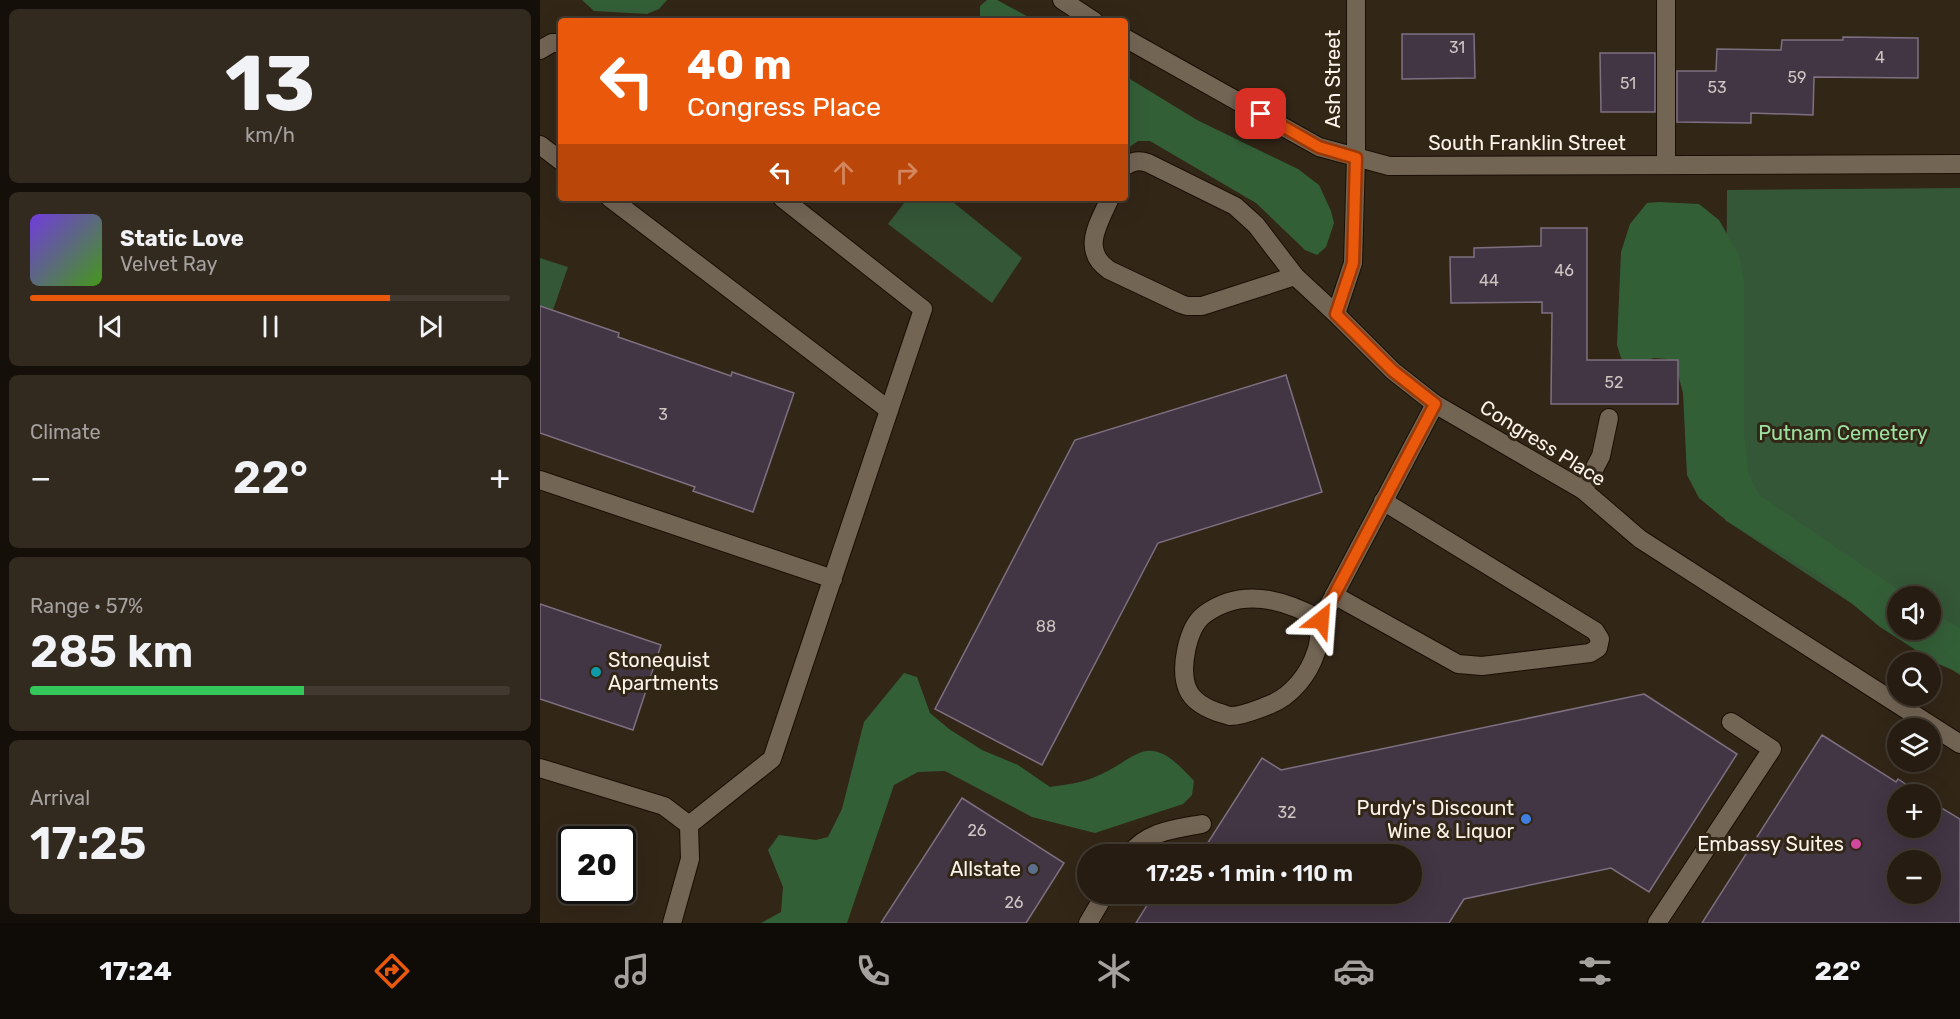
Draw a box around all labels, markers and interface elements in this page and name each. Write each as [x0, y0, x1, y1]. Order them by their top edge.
street label: Ash Street [1321, 30, 1345, 128]
text: 13 [225, 37, 315, 130]
house number: 31 [1449, 38, 1465, 57]
text: 40 m [687, 40, 792, 90]
icon: left [588, 42, 666, 120]
house number: 4 [1875, 48, 1885, 67]
house number: 59 [1788, 68, 1807, 87]
house number: 51 [1620, 74, 1636, 93]
house number: 53 [1707, 78, 1727, 97]
pin [1235, 88, 1286, 139]
text: Congress Place [687, 91, 881, 123]
icon: arrive [1244, 97, 1277, 130]
text: km/h [245, 123, 295, 147]
street label: South Franklin Street [1428, 131, 1626, 155]
icon: left [764, 156, 797, 189]
icon: ahead [827, 156, 860, 189]
icon: right [890, 156, 923, 189]
text: Static Love [120, 225, 244, 252]
text: Velvet Ray [120, 252, 218, 276]
house number: 46 [1554, 261, 1574, 280]
house number: 44 [1479, 271, 1499, 290]
icon: previous [94, 310, 127, 343]
icon: pause [254, 310, 287, 343]
icon: next [414, 310, 447, 343]
house number: 52 [1605, 373, 1623, 392]
street label: Congress Place [1476, 395, 1610, 491]
house number: 3 [658, 405, 668, 424]
text: Climate [30, 420, 101, 444]
park label: Putnam Cemetery [1758, 421, 1928, 445]
text: 22° [233, 451, 308, 504]
text: − [30, 458, 51, 497]
text: + [489, 458, 510, 497]
map controls [1887, 586, 1941, 904]
button: sound [1887, 586, 1941, 640]
position arrow [1289, 588, 1353, 652]
text: Range · 57% [30, 594, 143, 618]
house number: 88 [1036, 617, 1056, 636]
text: 285 km [30, 625, 193, 678]
place label: Stonequist Apartments [608, 648, 719, 695]
button: search [1887, 652, 1941, 706]
marker: Stonequist Apartments [589, 665, 603, 679]
button: layers [1887, 718, 1941, 772]
button: + [1887, 784, 1941, 838]
text: Arrival [30, 786, 90, 810]
place label: Purdy's Discount Wine & Liquor [1357, 796, 1514, 843]
house number: 32 [1277, 803, 1297, 822]
marker: Purdy's Discount Wine & Liquor [1519, 812, 1533, 826]
text: 17:25 [30, 817, 146, 870]
house number: 26 [967, 821, 987, 840]
speed limit sign: 20 [558, 826, 636, 904]
place label: Embassy Suites [1697, 832, 1844, 856]
marker: Embassy Suites [1849, 837, 1863, 851]
button: − [1887, 850, 1941, 904]
place label: Allstate [950, 857, 1021, 881]
text: 17:25 · 1 min · 110 m [1146, 860, 1353, 887]
marker: Allstate [1026, 862, 1040, 876]
house number: 26 [1004, 893, 1024, 912]
icon: directions [371, 950, 413, 992]
icon: music [611, 950, 653, 992]
icon: phone [852, 950, 894, 992]
icon: climate [1093, 950, 1135, 992]
icon: car [1333, 950, 1375, 992]
icon: filters [1574, 950, 1616, 992]
text: 17:24 [99, 955, 172, 987]
text: 22° [1814, 955, 1861, 987]

